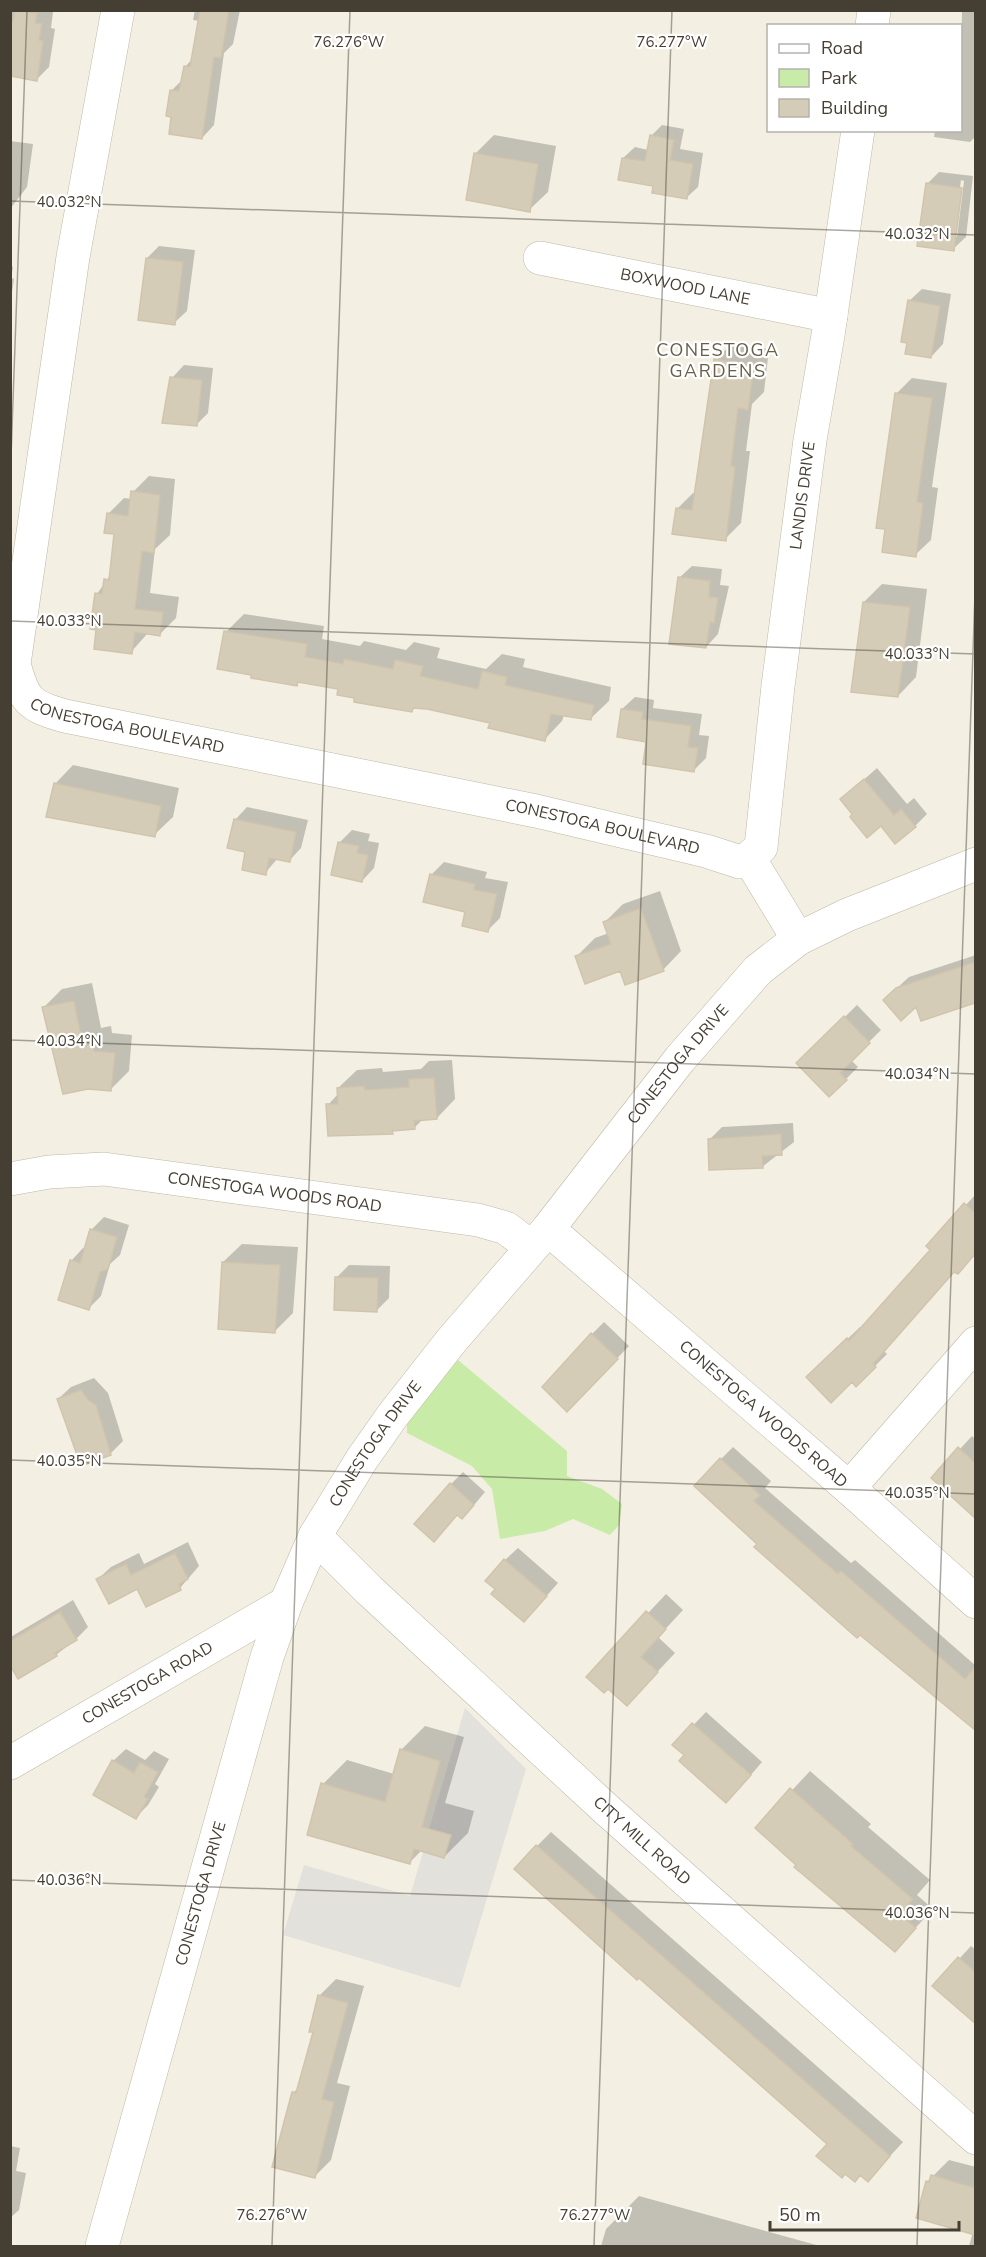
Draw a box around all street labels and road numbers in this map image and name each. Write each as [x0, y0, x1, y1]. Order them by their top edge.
street label: BOXWOOD LANE [618, 263, 752, 311]
street label: LANDIS DRIVE [785, 440, 821, 551]
street label: CONESTOGA BOULEVARD [25, 693, 226, 759]
street label: CONESTOGA BOULEVARD [503, 794, 702, 860]
street label: CONESTOGA DRIVE [622, 1000, 734, 1129]
street label: CONESTOGA WOODS ROAD [166, 1167, 383, 1218]
street label: CONESTOGA WOODS ROAD [674, 1335, 852, 1493]
street label: CONESTOGA DRIVE [324, 1376, 427, 1511]
street label: CONESTOGA ROAD [78, 1637, 217, 1730]
street label: CITY MILL ROAD [588, 1791, 695, 1890]
street label: CONESTOGA DRIVE [170, 1819, 231, 1968]

